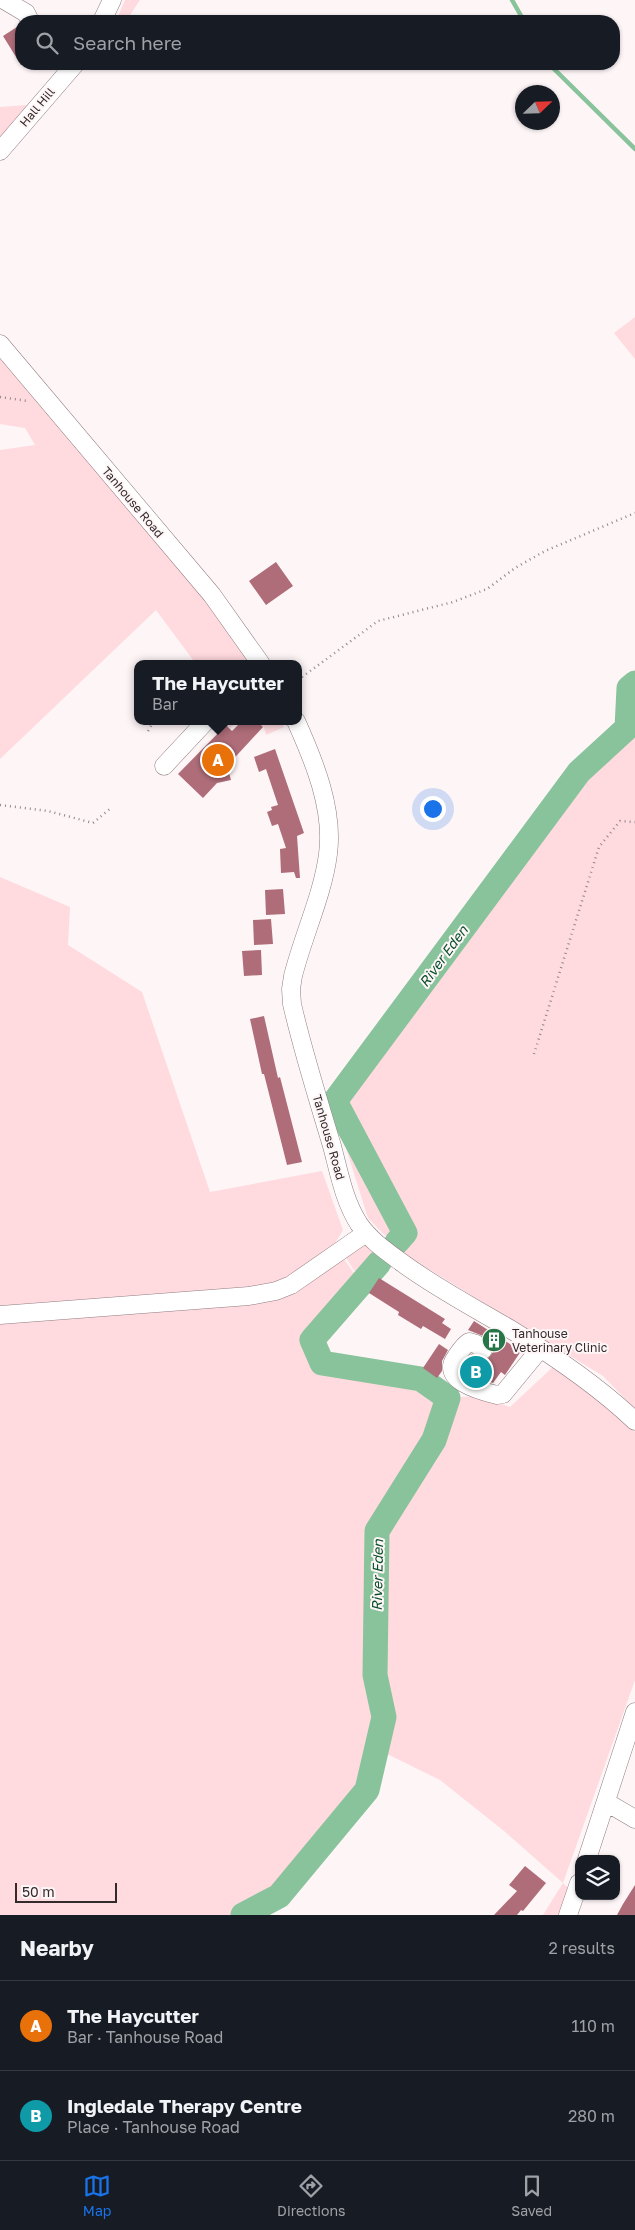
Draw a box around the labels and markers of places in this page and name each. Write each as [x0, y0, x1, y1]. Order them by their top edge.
pin: A [202, 741, 234, 779]
place label: Tanhouse Veterinary Clinic [512, 1326, 608, 1355]
building icon: Tanhouse Veterinary Clinic [481, 1327, 507, 1353]
pin: B [460, 1353, 492, 1391]

